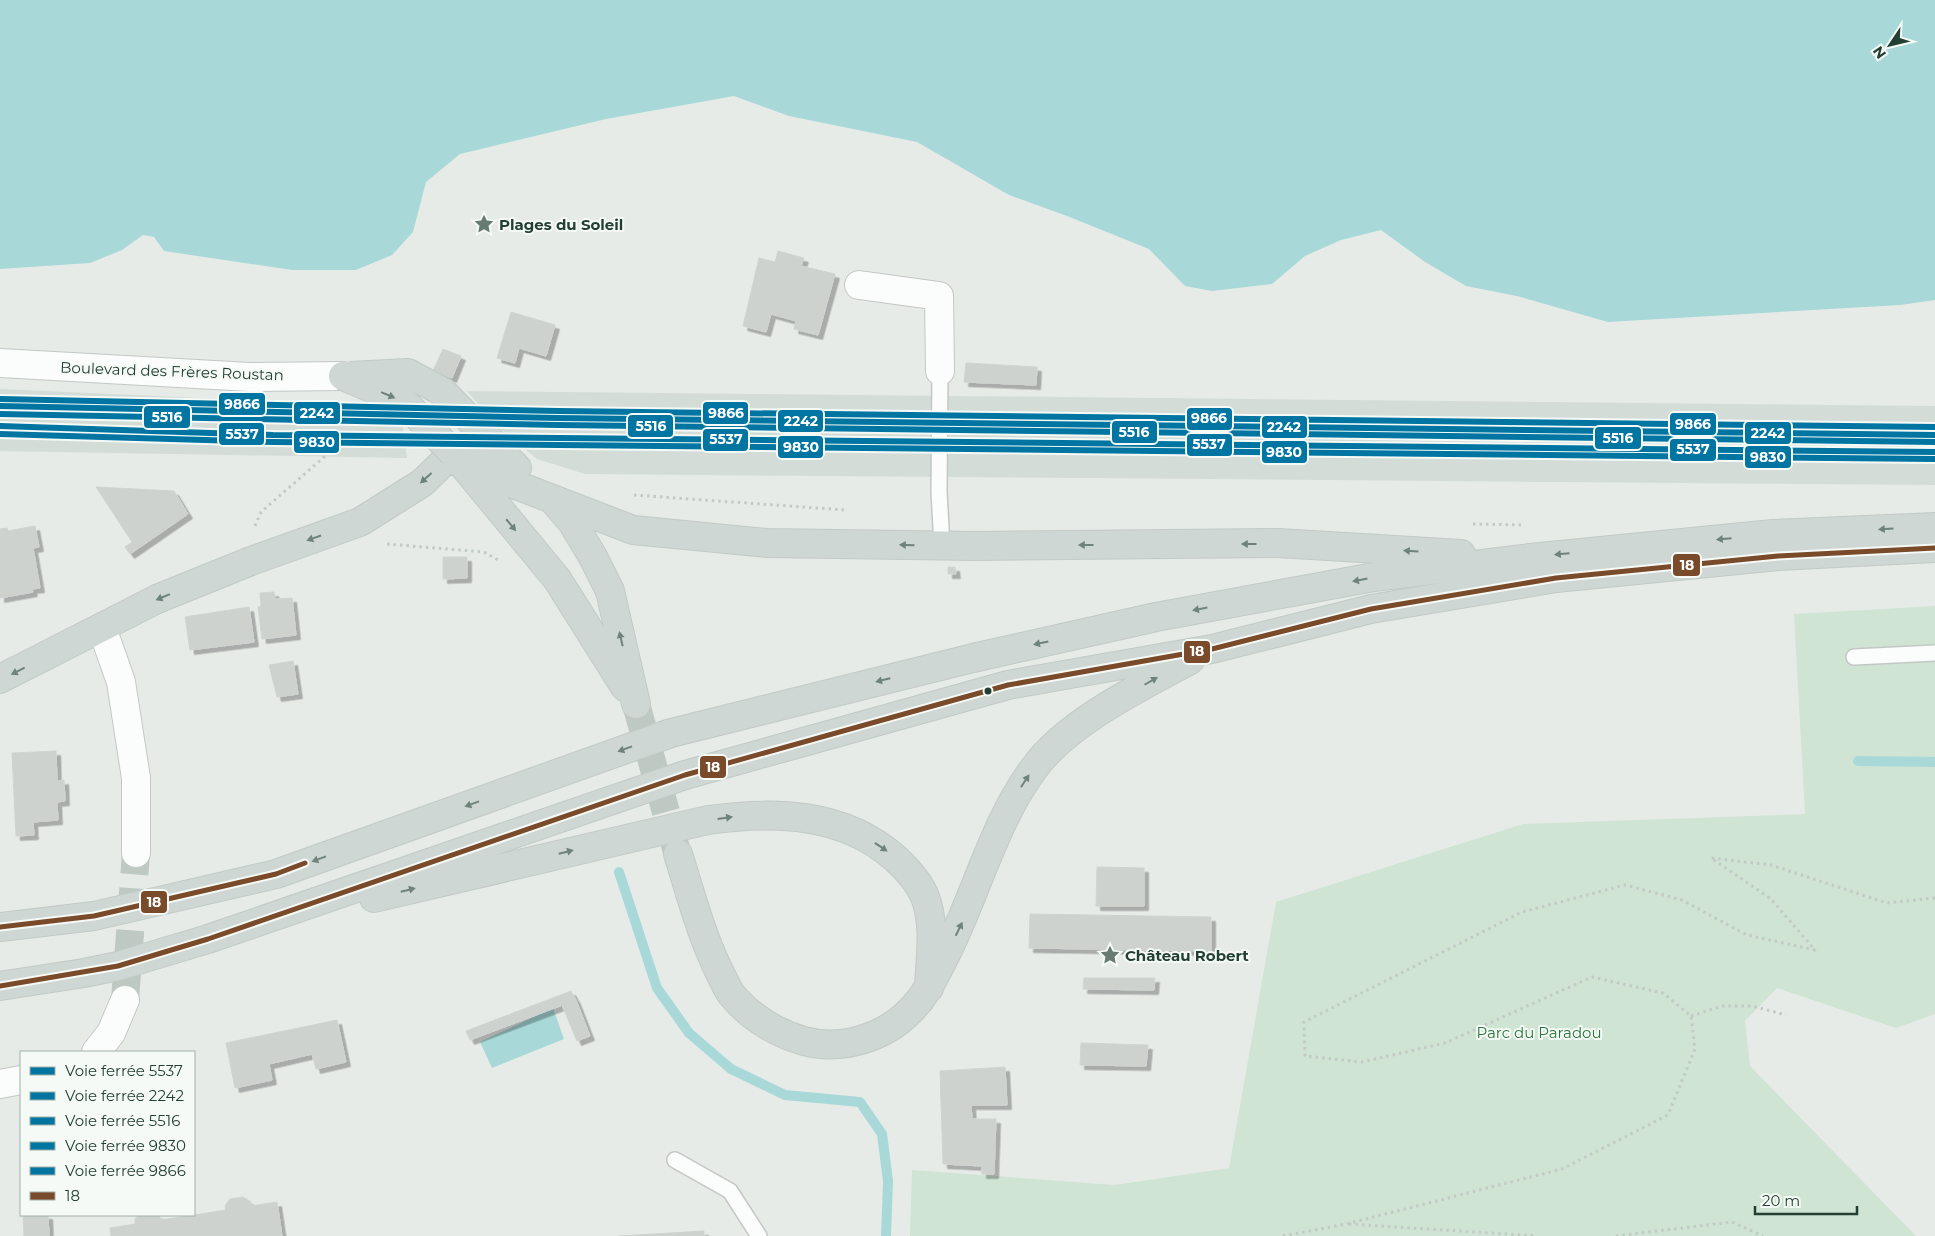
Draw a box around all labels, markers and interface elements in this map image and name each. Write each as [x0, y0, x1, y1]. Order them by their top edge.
north arrow [1865, 20, 1915, 70]
text: N [1869, 43, 1890, 62]
place icon: Plages du Soleil [473, 213, 495, 235]
place label: Plages du Soleil [499, 215, 623, 234]
street label: Boulevard des Frères Roustan [60, 358, 284, 384]
line badge: 9866 [218, 392, 266, 416]
one-way arrow [381, 392, 395, 400]
text: 9866 [224, 395, 260, 413]
line badge: 2242 [293, 401, 341, 425]
line badge: 9866 [702, 401, 749, 425]
text: 2242 [300, 404, 334, 422]
text: 9866 [708, 404, 744, 422]
line badge: 5516 [143, 405, 191, 429]
line badge: 9866 [1186, 407, 1233, 431]
text: 5516 [152, 408, 183, 426]
line badge: 2242 [777, 409, 824, 433]
text: 9866 [1191, 409, 1227, 427]
text: 2242 [784, 412, 818, 430]
line badge: 9866 [1669, 412, 1717, 436]
line badge: 5516 [627, 414, 674, 438]
line badge: 2242 [1261, 415, 1308, 439]
text: 9866 [1675, 415, 1711, 433]
text: 5516 [636, 417, 667, 435]
text: 2242 [1267, 418, 1301, 436]
line badge: 5516 [1111, 420, 1158, 444]
line badge: 2242 [1744, 421, 1792, 445]
line badge: 5537 [218, 422, 265, 446]
text: 5516 [1119, 423, 1150, 441]
text: 2242 [1751, 424, 1785, 442]
text: 5537 [225, 425, 259, 443]
line badge: 5516 [1594, 426, 1642, 450]
line badge: 5537 [702, 428, 749, 452]
text: 5516 [1603, 429, 1634, 447]
line badge: 9830 [293, 430, 340, 454]
text: 5537 [709, 430, 743, 448]
text: 9830 [299, 433, 335, 451]
line badge: 5537 [1186, 433, 1233, 457]
line badge: 9830 [777, 435, 824, 459]
text: 5537 [1192, 435, 1226, 453]
text: 9830 [783, 438, 819, 456]
line badge: 5537 [1669, 438, 1717, 462]
line badge: 9830 [1261, 440, 1308, 464]
text: 5537 [1676, 440, 1710, 458]
text: 9830 [1266, 443, 1302, 461]
line badge: 9830 [1744, 445, 1792, 469]
text: 9830 [1750, 448, 1786, 466]
one-way arrow [420, 473, 433, 484]
one-way arrow [505, 518, 517, 530]
one-way arrow [1878, 525, 1894, 533]
one-way arrow [306, 535, 321, 543]
one-way arrow [1716, 535, 1732, 543]
one-way arrow [1241, 540, 1257, 548]
one-way arrow [898, 541, 914, 549]
one-way arrow [1078, 541, 1094, 549]
one-way arrow [1403, 546, 1419, 554]
one-way arrow [1554, 551, 1570, 559]
line badge: 18 [1672, 553, 1701, 577]
text: 18 [1680, 556, 1694, 574]
one-way arrow [1352, 576, 1368, 584]
one-way arrow [156, 594, 170, 602]
one-way arrow [1192, 606, 1208, 614]
one-way arrow [617, 632, 625, 647]
one-way arrow [1034, 639, 1049, 647]
line badge: 18 [1183, 640, 1211, 664]
text: 18 [1190, 642, 1204, 660]
one-way arrow [11, 667, 25, 675]
one-way arrow [876, 676, 891, 684]
one-way arrow [1145, 677, 1158, 686]
unlabelled marker [983, 686, 993, 696]
one-way arrow [617, 745, 632, 753]
line badge: 18 [699, 755, 727, 779]
text: 18 [706, 758, 720, 776]
one-way arrow [1021, 774, 1030, 788]
one-way arrow [464, 801, 479, 808]
one-way arrow [717, 813, 733, 821]
one-way arrow [874, 842, 887, 852]
one-way arrow [559, 848, 574, 856]
one-way arrow [311, 855, 326, 863]
one-way arrow [401, 886, 416, 894]
line badge: 18 [140, 890, 168, 914]
text: 18 [147, 893, 161, 911]
one-way arrow [955, 922, 963, 936]
place icon: Château Robert [1099, 944, 1121, 966]
place label: Château Robert [1125, 946, 1249, 965]
park label: Parc du Paradou [1476, 1023, 1602, 1042]
legend [20, 1051, 195, 1216]
text: Voie ferrée 5537 [65, 1061, 183, 1080]
text: Voie ferrée 2242 [65, 1086, 184, 1105]
text: Voie ferrée 5516 [65, 1111, 180, 1130]
text: Voie ferrée 9830 [65, 1136, 186, 1155]
text: Voie ferrée 9866 [65, 1161, 186, 1180]
scale bar [1755, 1184, 1858, 1216]
text: 18 [65, 1186, 80, 1205]
text: 20 m [1762, 1191, 1800, 1210]

